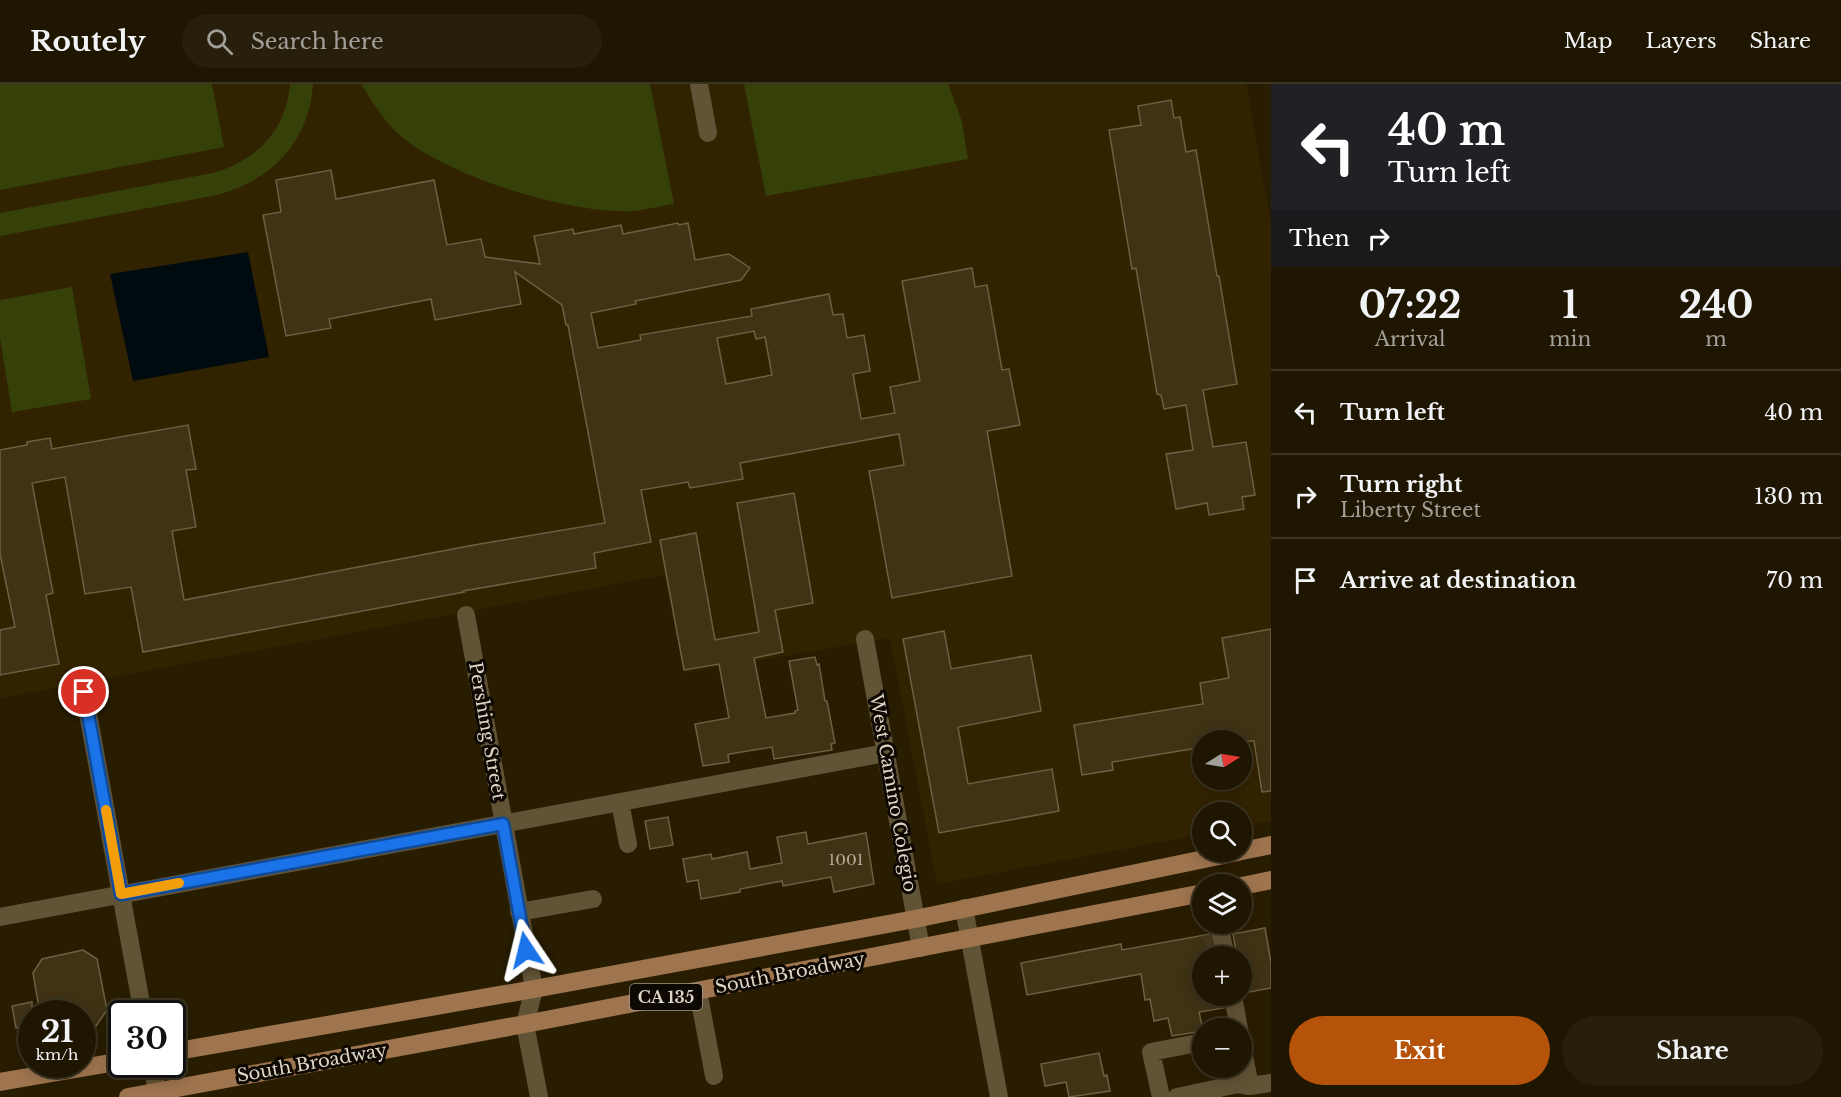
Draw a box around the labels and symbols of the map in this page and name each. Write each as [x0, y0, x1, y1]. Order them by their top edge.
street label: Pershing Street [464, 660, 510, 802]
pin [58, 666, 109, 717]
street label: West Camino Colegio [865, 691, 921, 894]
north arrow [1192, 730, 1252, 790]
house number: 1001 [829, 850, 863, 869]
position arrow [494, 918, 558, 982]
street label: South Broadway [713, 948, 867, 998]
road number: CA 135 [630, 984, 702, 1010]
speed limit sign: 30 [108, 1000, 186, 1078]
street label: South Broadway [235, 1039, 389, 1087]

